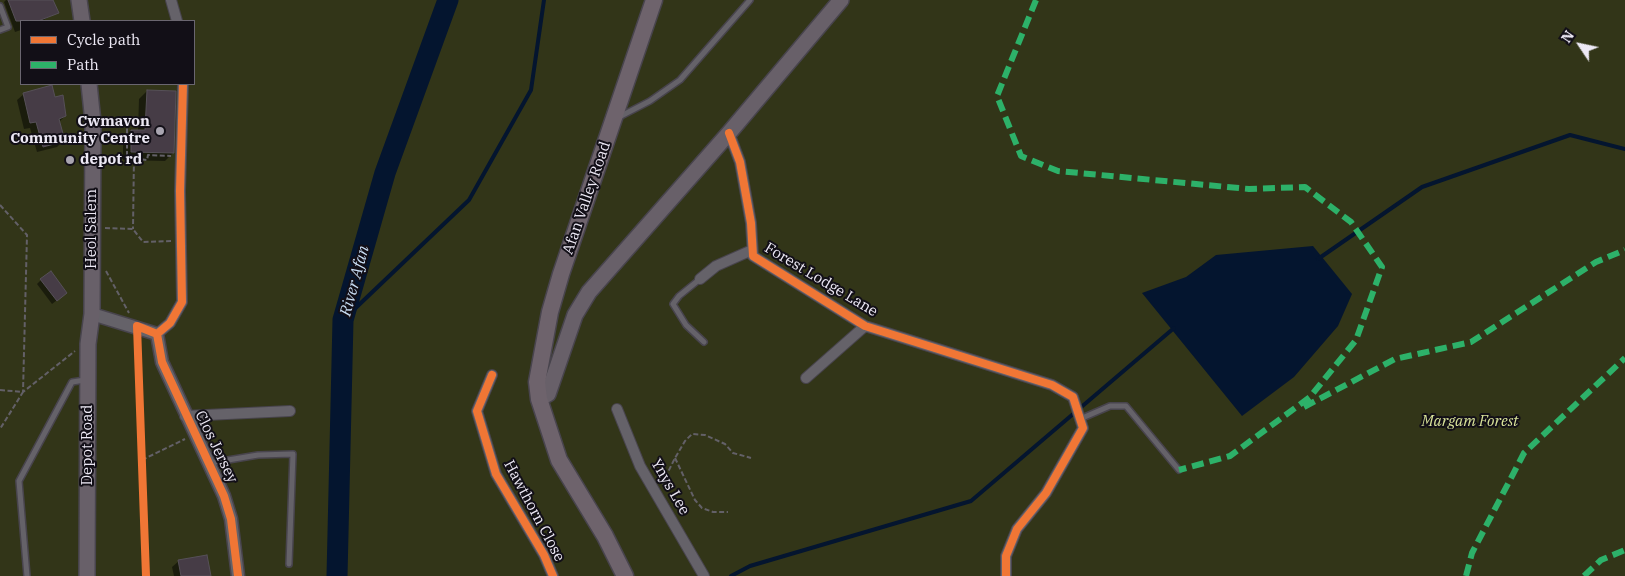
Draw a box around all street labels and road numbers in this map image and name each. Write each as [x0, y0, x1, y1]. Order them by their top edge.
street label: Afan Valley Road [559, 139, 615, 257]
street label: Heol Salem [83, 189, 101, 269]
street label: Forest Lodge Lane [761, 239, 881, 321]
street label: Depot Road [79, 405, 97, 485]
street label: Clos Jersey [191, 408, 241, 486]
street label: Ynys Lee [647, 456, 693, 518]
street label: Hawthorn Close [500, 457, 568, 565]

